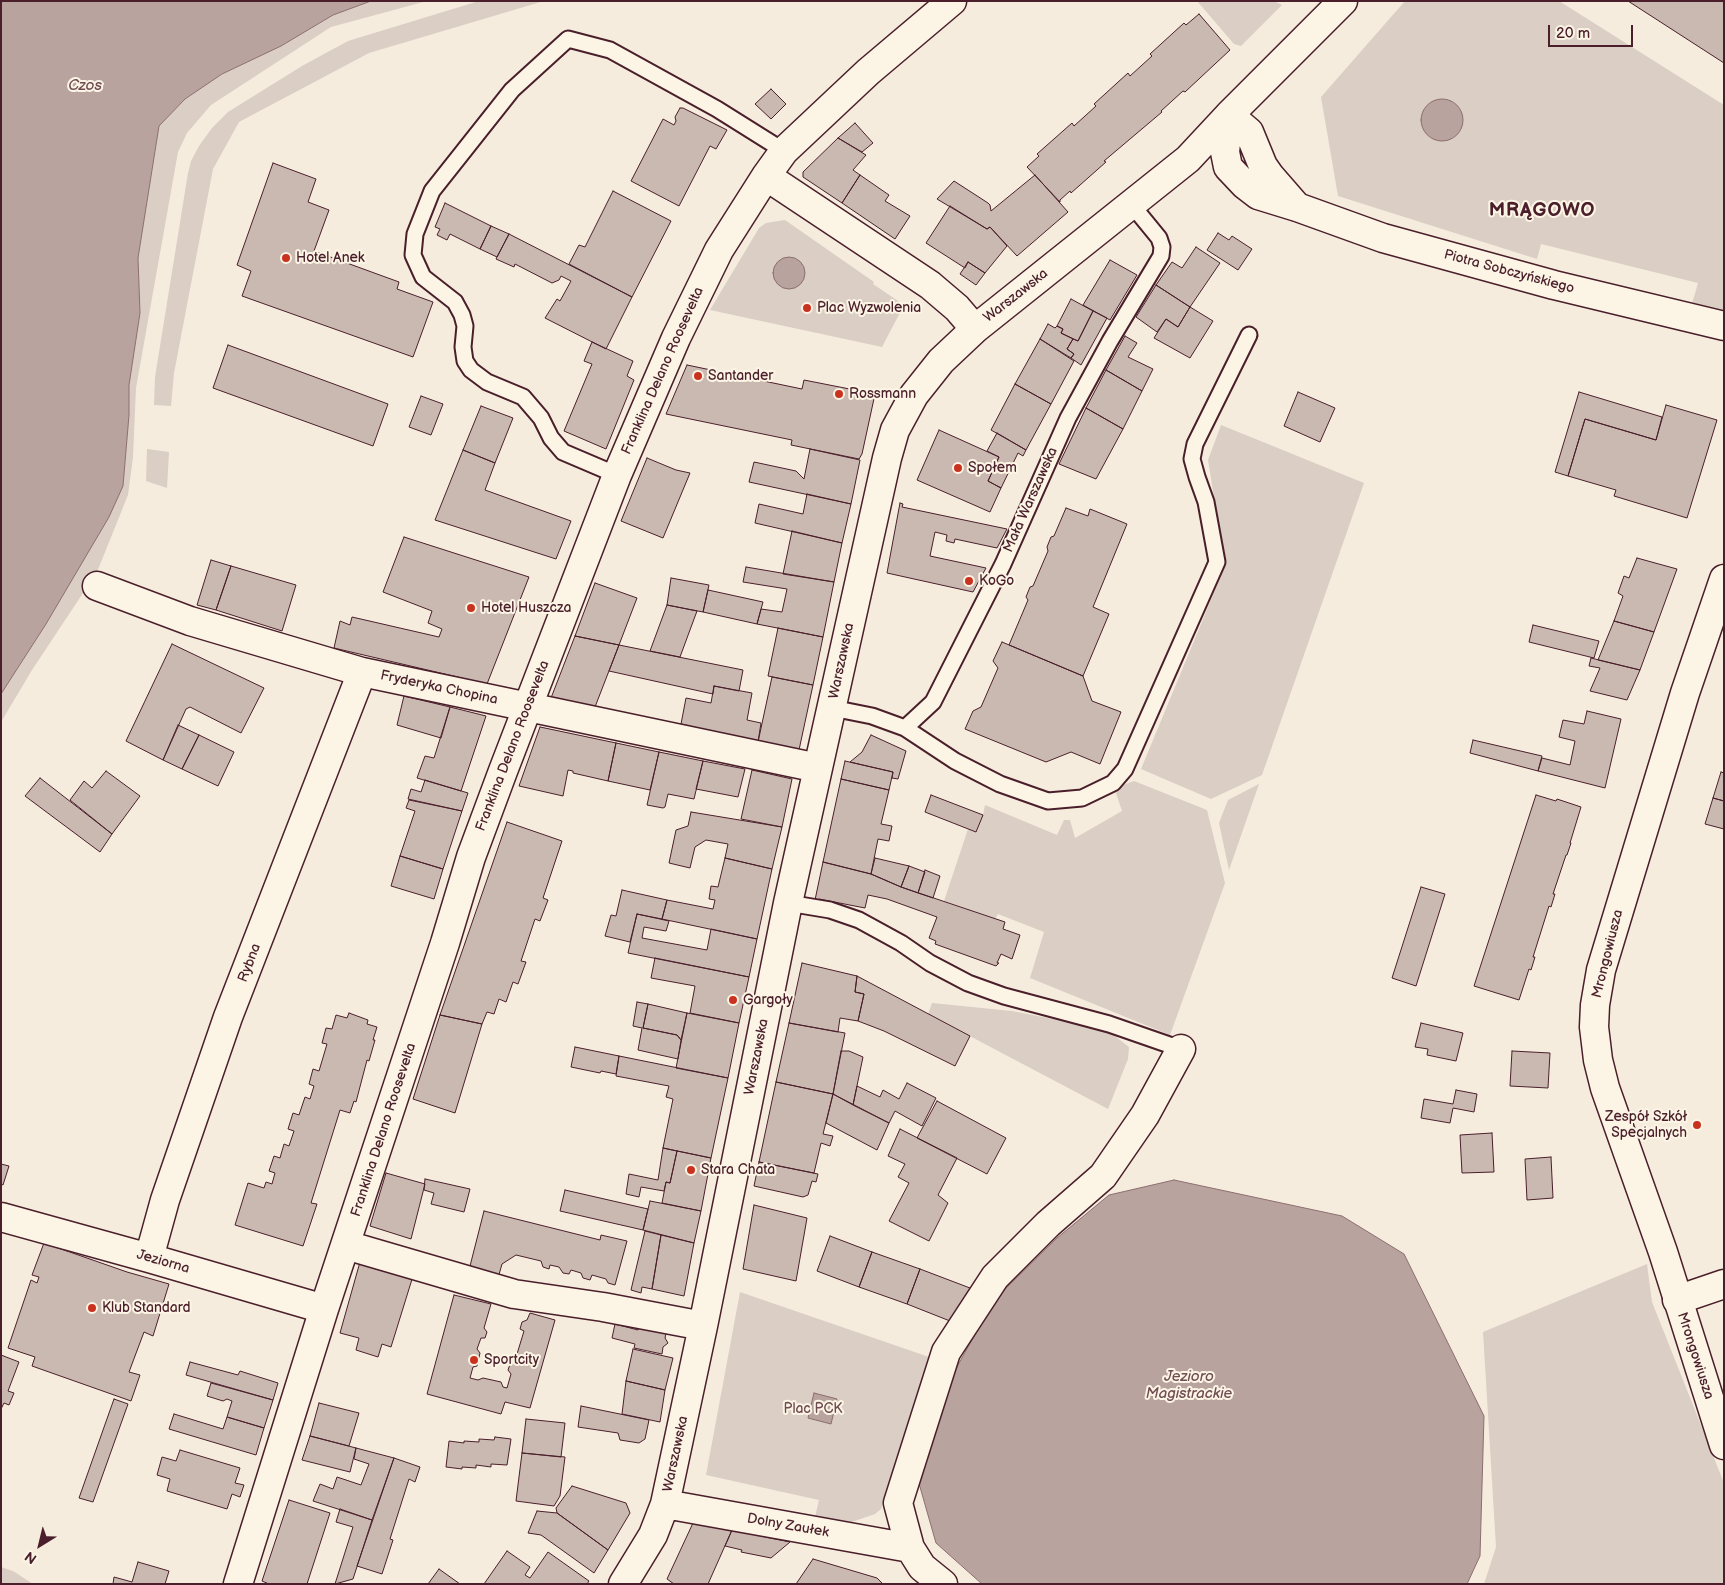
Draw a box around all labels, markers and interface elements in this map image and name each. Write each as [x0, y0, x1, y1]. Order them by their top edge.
scale bar [1550, 15, 1635, 47]
text: 20 m [1556, 24, 1590, 43]
water label: Czos [68, 77, 102, 95]
district label: MRĄGOWO [1488, 200, 1596, 222]
street label: Piotra Sobczyńskiego [1442, 246, 1576, 298]
place label: Hotel Anek [296, 250, 365, 266]
marker: Hotel Anek [280, 252, 292, 264]
street label: Warszawska [980, 266, 1052, 326]
street label: Franklina Delano Roosevelta [618, 285, 708, 457]
place label: Plac Wyzwolenia [817, 300, 921, 316]
marker: Plac Wyzwolenia [801, 302, 813, 314]
place label: Santander [708, 368, 773, 384]
marker: Santander [692, 370, 704, 382]
place label: Rossmann [849, 386, 916, 402]
marker: Rossmann [833, 388, 845, 400]
street label: Mała Warszawska [1000, 445, 1062, 555]
place label: Społem [968, 460, 1017, 476]
marker: Społem [952, 462, 964, 474]
place label: KoGo [979, 573, 1014, 589]
marker: KoGo [963, 575, 975, 587]
place label: Hotel Huszcza [481, 600, 571, 616]
marker: Hotel Huszcza [465, 602, 477, 614]
street label: Warszawska [826, 621, 858, 701]
street label: Franklina Delano Roosevelta [473, 658, 553, 834]
street label: Fryderyka Chopina [379, 667, 499, 709]
street label: Mrongowiusza [1589, 908, 1627, 1000]
street label: Rybna [235, 941, 265, 985]
place label: Gargoły [743, 992, 793, 1008]
marker: Gargoły [727, 994, 739, 1006]
street label: Warszawska [741, 1018, 773, 1096]
street label: Franklina Delano Roosevelta [348, 1041, 420, 1219]
place label: Zespół Szkół Specjalnych [1605, 1109, 1687, 1142]
marker: Zespół Szkół Specjalnych [1691, 1119, 1703, 1131]
place label: Stara Chata [701, 1162, 775, 1178]
marker: Stara Chata [685, 1164, 697, 1176]
street label: Jeziorna [135, 1246, 191, 1278]
place label: Klub Standard [102, 1300, 191, 1316]
marker: Klub Standard [86, 1302, 98, 1314]
street label: Mrongowiusza [1673, 1310, 1717, 1402]
place label: Sportcity [484, 1352, 539, 1368]
marker: Sportcity [468, 1354, 480, 1366]
water label: Jezioro Magistrackie [1146, 1368, 1232, 1403]
park label: Plac PCK [784, 1401, 842, 1417]
street label: Warszawska [660, 1414, 692, 1494]
street label: Dolny Zaułek [746, 1511, 830, 1541]
north arrow [15, 1520, 65, 1570]
text: N [22, 1548, 40, 1568]

